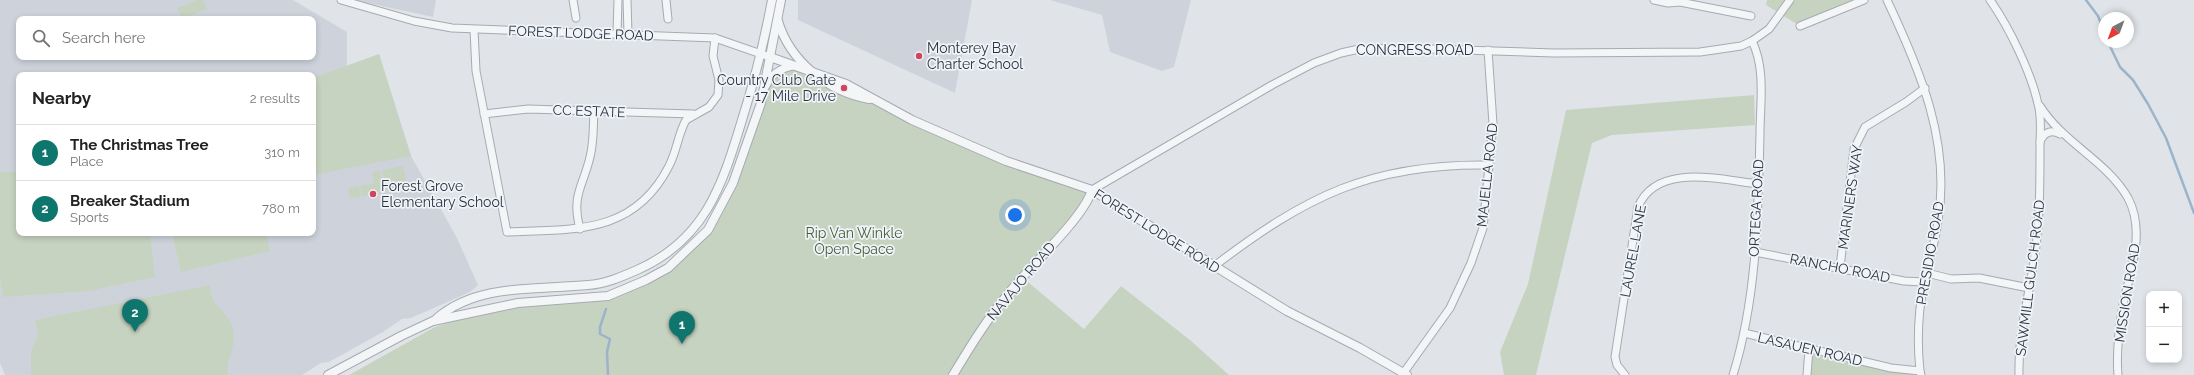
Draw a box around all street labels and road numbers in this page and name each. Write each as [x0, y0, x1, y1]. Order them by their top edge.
street label: FOREST LODGE ROAD [508, 22, 654, 44]
street label: CONGRESS ROAD [1356, 42, 1474, 58]
street label: CC ESTATE [552, 102, 626, 120]
street label: MAJELLA ROAD [1474, 122, 1500, 228]
street label: MARINERS WAY [1835, 144, 1865, 250]
street label: ORTEGA ROAD [1745, 159, 1767, 257]
street label: FOREST LODGE ROAD [1091, 186, 1223, 276]
street label: SAWMILL GULCH ROAD [2012, 199, 2048, 357]
street label: PRESIDIO ROAD [1913, 200, 1947, 306]
street label: LAUREL LANE [1617, 203, 1649, 299]
street label: NAVAJO ROAD [984, 239, 1058, 323]
street label: MISSION ROAD [2111, 242, 2143, 344]
street label: RANCHO ROAD [1788, 250, 1892, 286]
street label: LASAUEN ROAD [1756, 329, 1864, 369]

